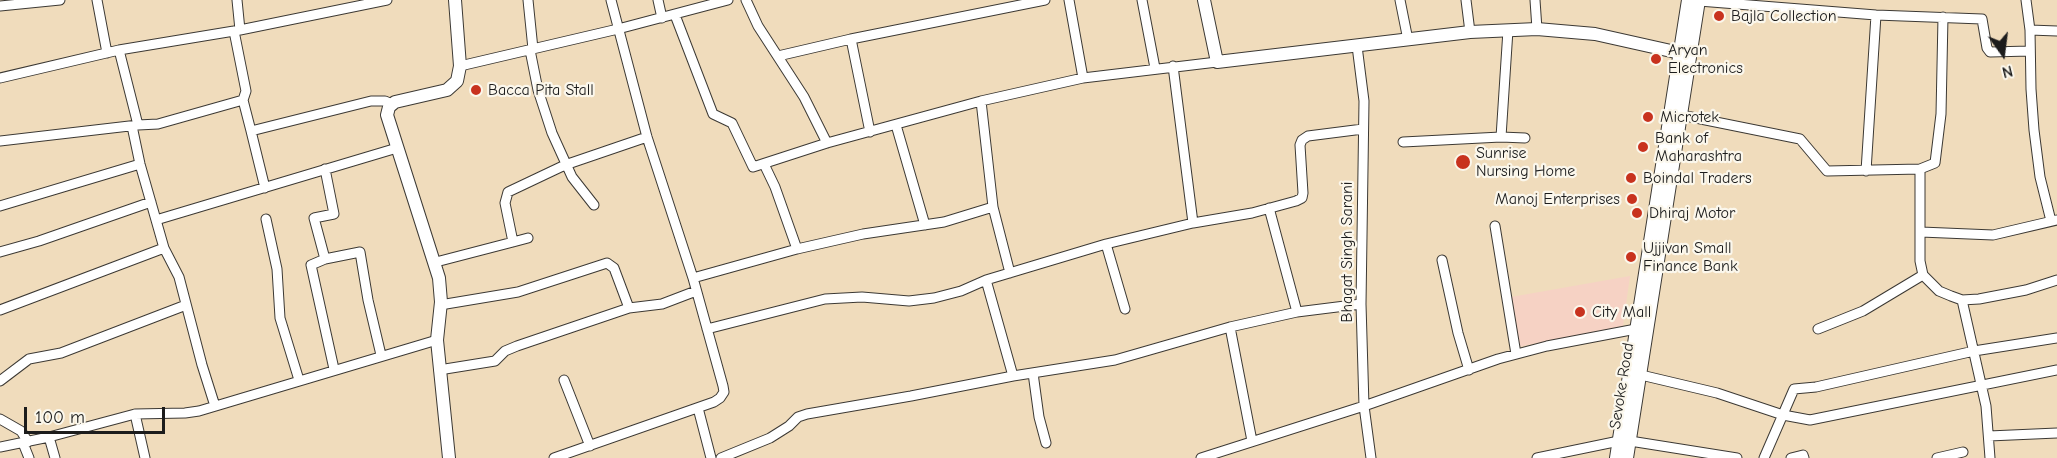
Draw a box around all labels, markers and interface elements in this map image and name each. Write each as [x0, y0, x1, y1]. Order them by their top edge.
place label: Bajla Collection [1731, 6, 1837, 26]
marker: Bajla Collection [1712, 9, 1726, 23]
north arrow [1973, 24, 2033, 84]
place label: Aryan Electronics [1668, 40, 1743, 78]
marker: Aryan Electronics [1649, 52, 1663, 66]
text: N [2000, 61, 2015, 81]
place label: Bacca Pita Stall [488, 80, 594, 100]
marker: Bacca Pita Stall [469, 83, 483, 97]
place label: Microtek [1660, 107, 1719, 127]
marker: Microtek [1641, 110, 1655, 124]
place label: Bank of Maharashtra [1655, 128, 1742, 166]
marker: Bank of Maharashtra [1636, 140, 1650, 154]
place label: Sunrise Nursing Home [1476, 143, 1575, 181]
marker: Sunrise Nursing Home [1454, 153, 1472, 171]
place label: Boindal Traders [1643, 168, 1752, 188]
marker: Boindal Traders [1624, 171, 1638, 185]
street label: Bhagat Singh Sarani [1337, 182, 1357, 322]
place label: Manoj Enterprises [1495, 189, 1620, 209]
marker: Manoj Enterprises [1625, 192, 1639, 206]
place label: Dhiraj Motor [1649, 203, 1735, 223]
marker: Dhiraj Motor [1630, 206, 1644, 220]
place label: Ujjivan Small Finance Bank [1643, 238, 1738, 276]
marker: Ujjivan Small Finance Bank [1624, 250, 1638, 264]
place label: City Mall [1592, 302, 1651, 322]
marker: City Mall [1573, 305, 1587, 319]
street label: Sevoke Road [1606, 342, 1638, 430]
scale bar [27, 395, 168, 433]
text: 100 m [35, 407, 85, 428]

